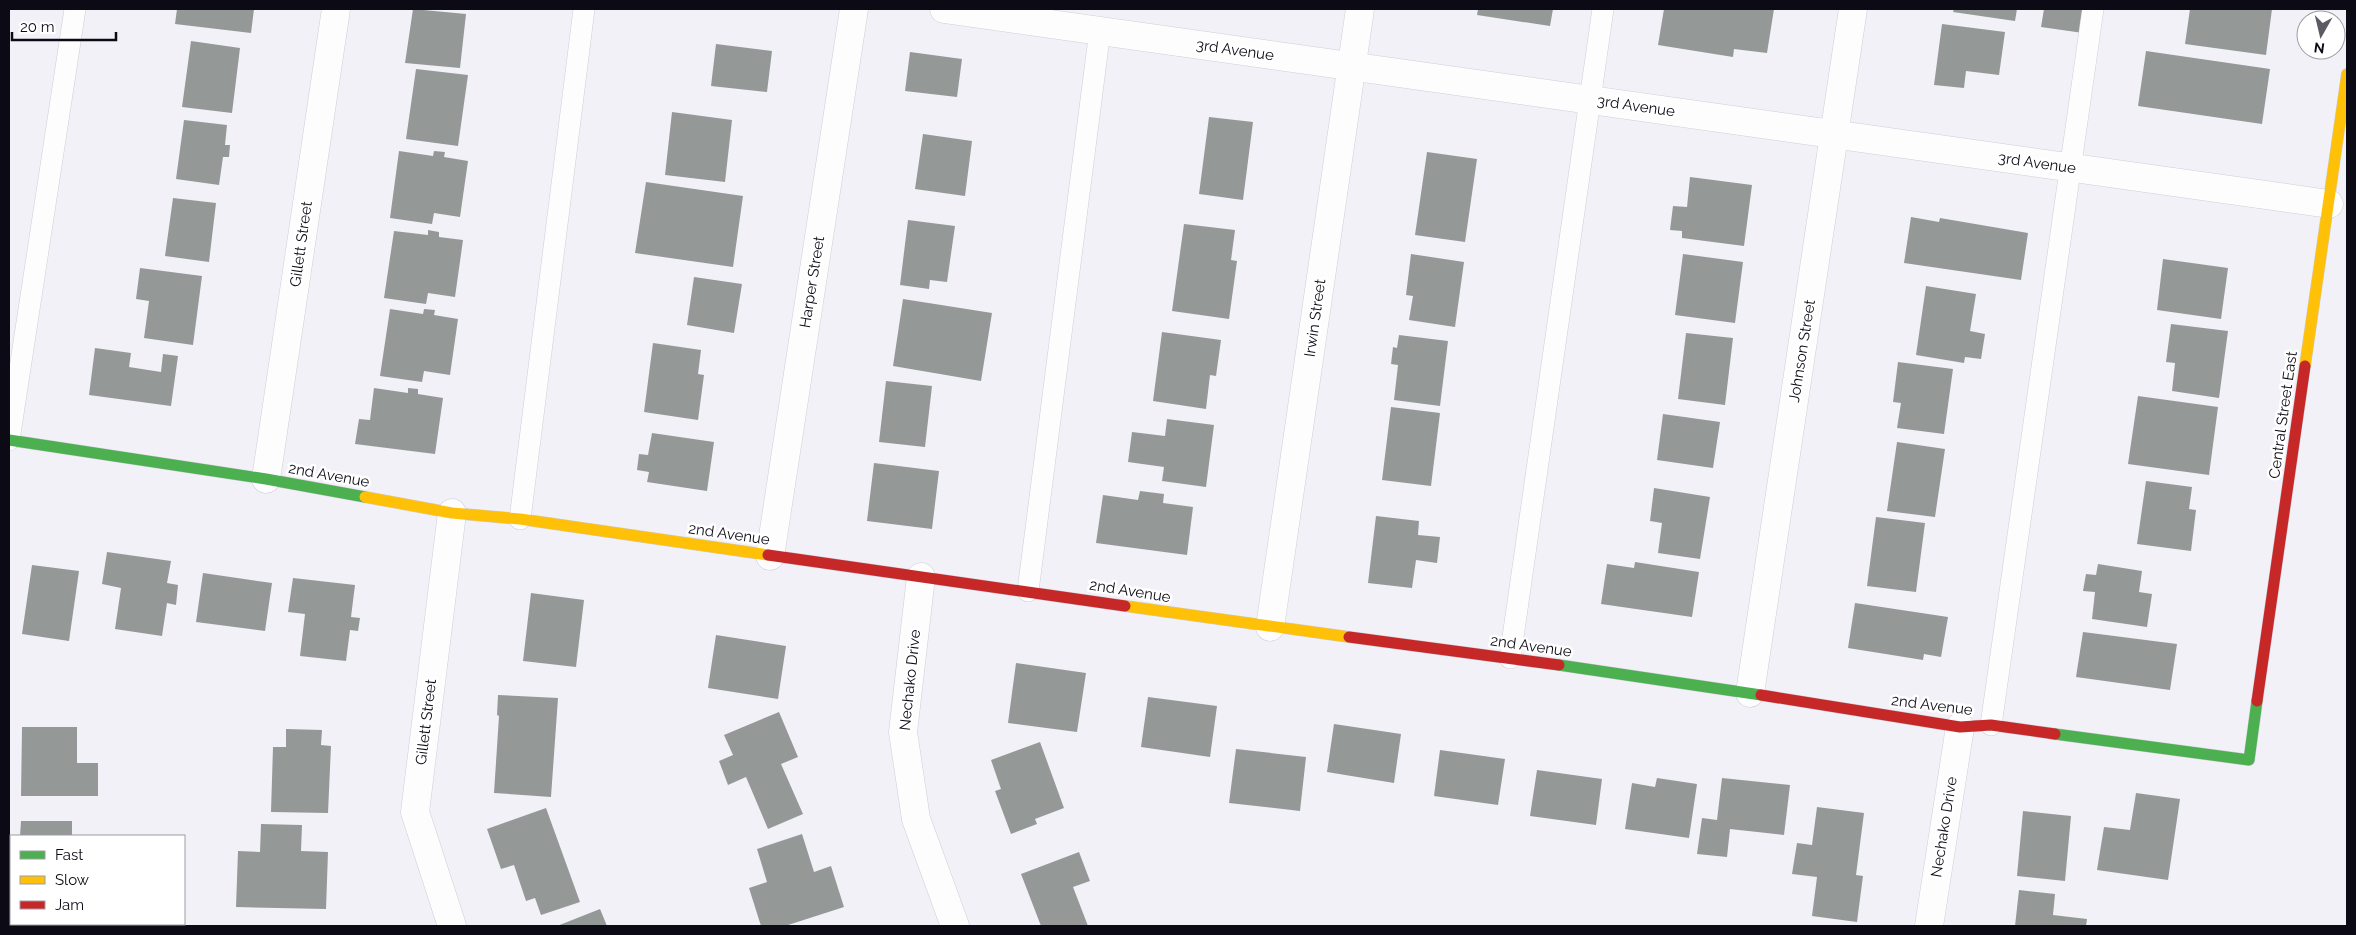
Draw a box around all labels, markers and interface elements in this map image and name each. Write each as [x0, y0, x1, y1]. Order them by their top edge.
scale bar [12, 10, 116, 42]
north arrow [2296, 10, 2346, 60]
text: 20 m [20, 18, 55, 36]
street label: 3rd Avenue [1195, 36, 1275, 64]
text: N [2313, 39, 2326, 57]
street label: 3rd Avenue [1596, 92, 1676, 120]
street label: 3rd Avenue [1997, 149, 2077, 177]
street label: Gillett Street [286, 200, 316, 288]
street label: Harper Street [796, 235, 828, 329]
street label: Irwin Street [1301, 278, 1329, 358]
street label: Johnson Street [1785, 298, 1819, 404]
street label: Central Street East [2265, 350, 2301, 480]
street label: 2nd Avenue [287, 459, 371, 491]
street label: 2nd Avenue [687, 519, 771, 549]
street label: 2nd Avenue [1088, 576, 1172, 606]
street label: Nechako Drive [896, 628, 924, 731]
street label: 2nd Avenue [1489, 631, 1573, 661]
street label: Gillett Street [412, 678, 440, 766]
street label: 2nd Avenue [1890, 691, 1974, 719]
street label: Nechako Drive [1927, 775, 1961, 879]
legend [10, 835, 185, 925]
text: Fast [55, 846, 83, 864]
text: Slow [55, 871, 89, 889]
text: Jam [55, 896, 84, 914]

